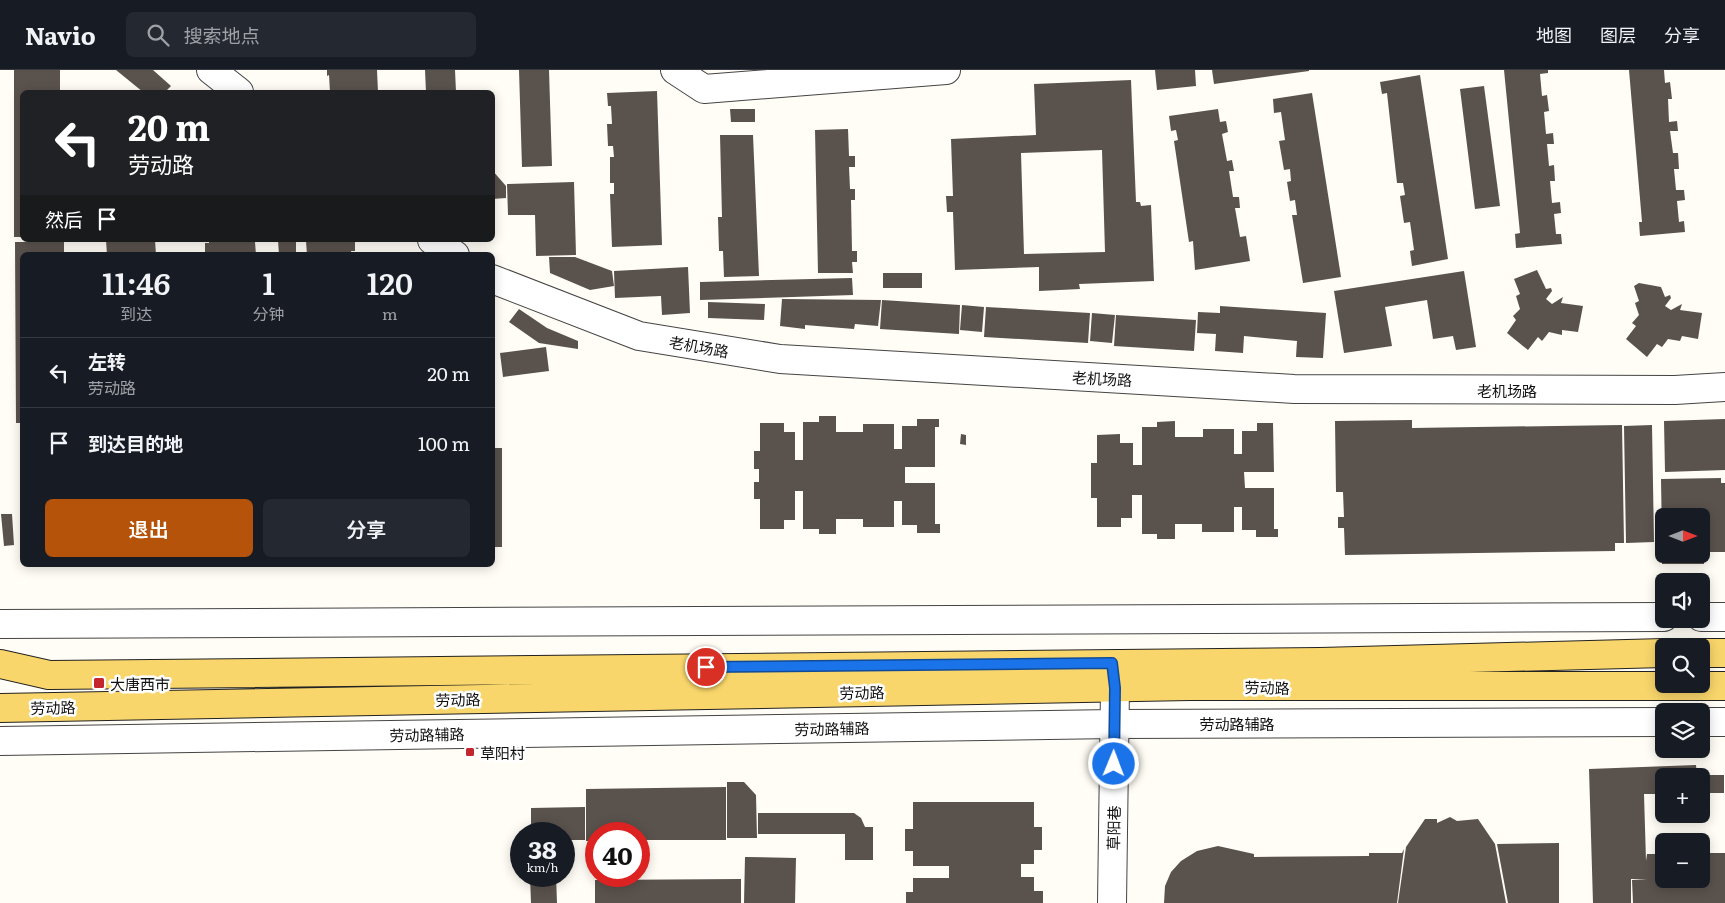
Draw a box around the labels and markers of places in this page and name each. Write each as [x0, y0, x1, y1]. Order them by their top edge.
pin [685, 646, 727, 688]
place label: 大唐西市 [110, 672, 170, 695]
marker: 大唐西市 [92, 676, 106, 690]
place label: 草阳村 [480, 741, 525, 764]
marker: 草阳村 [464, 746, 476, 758]

